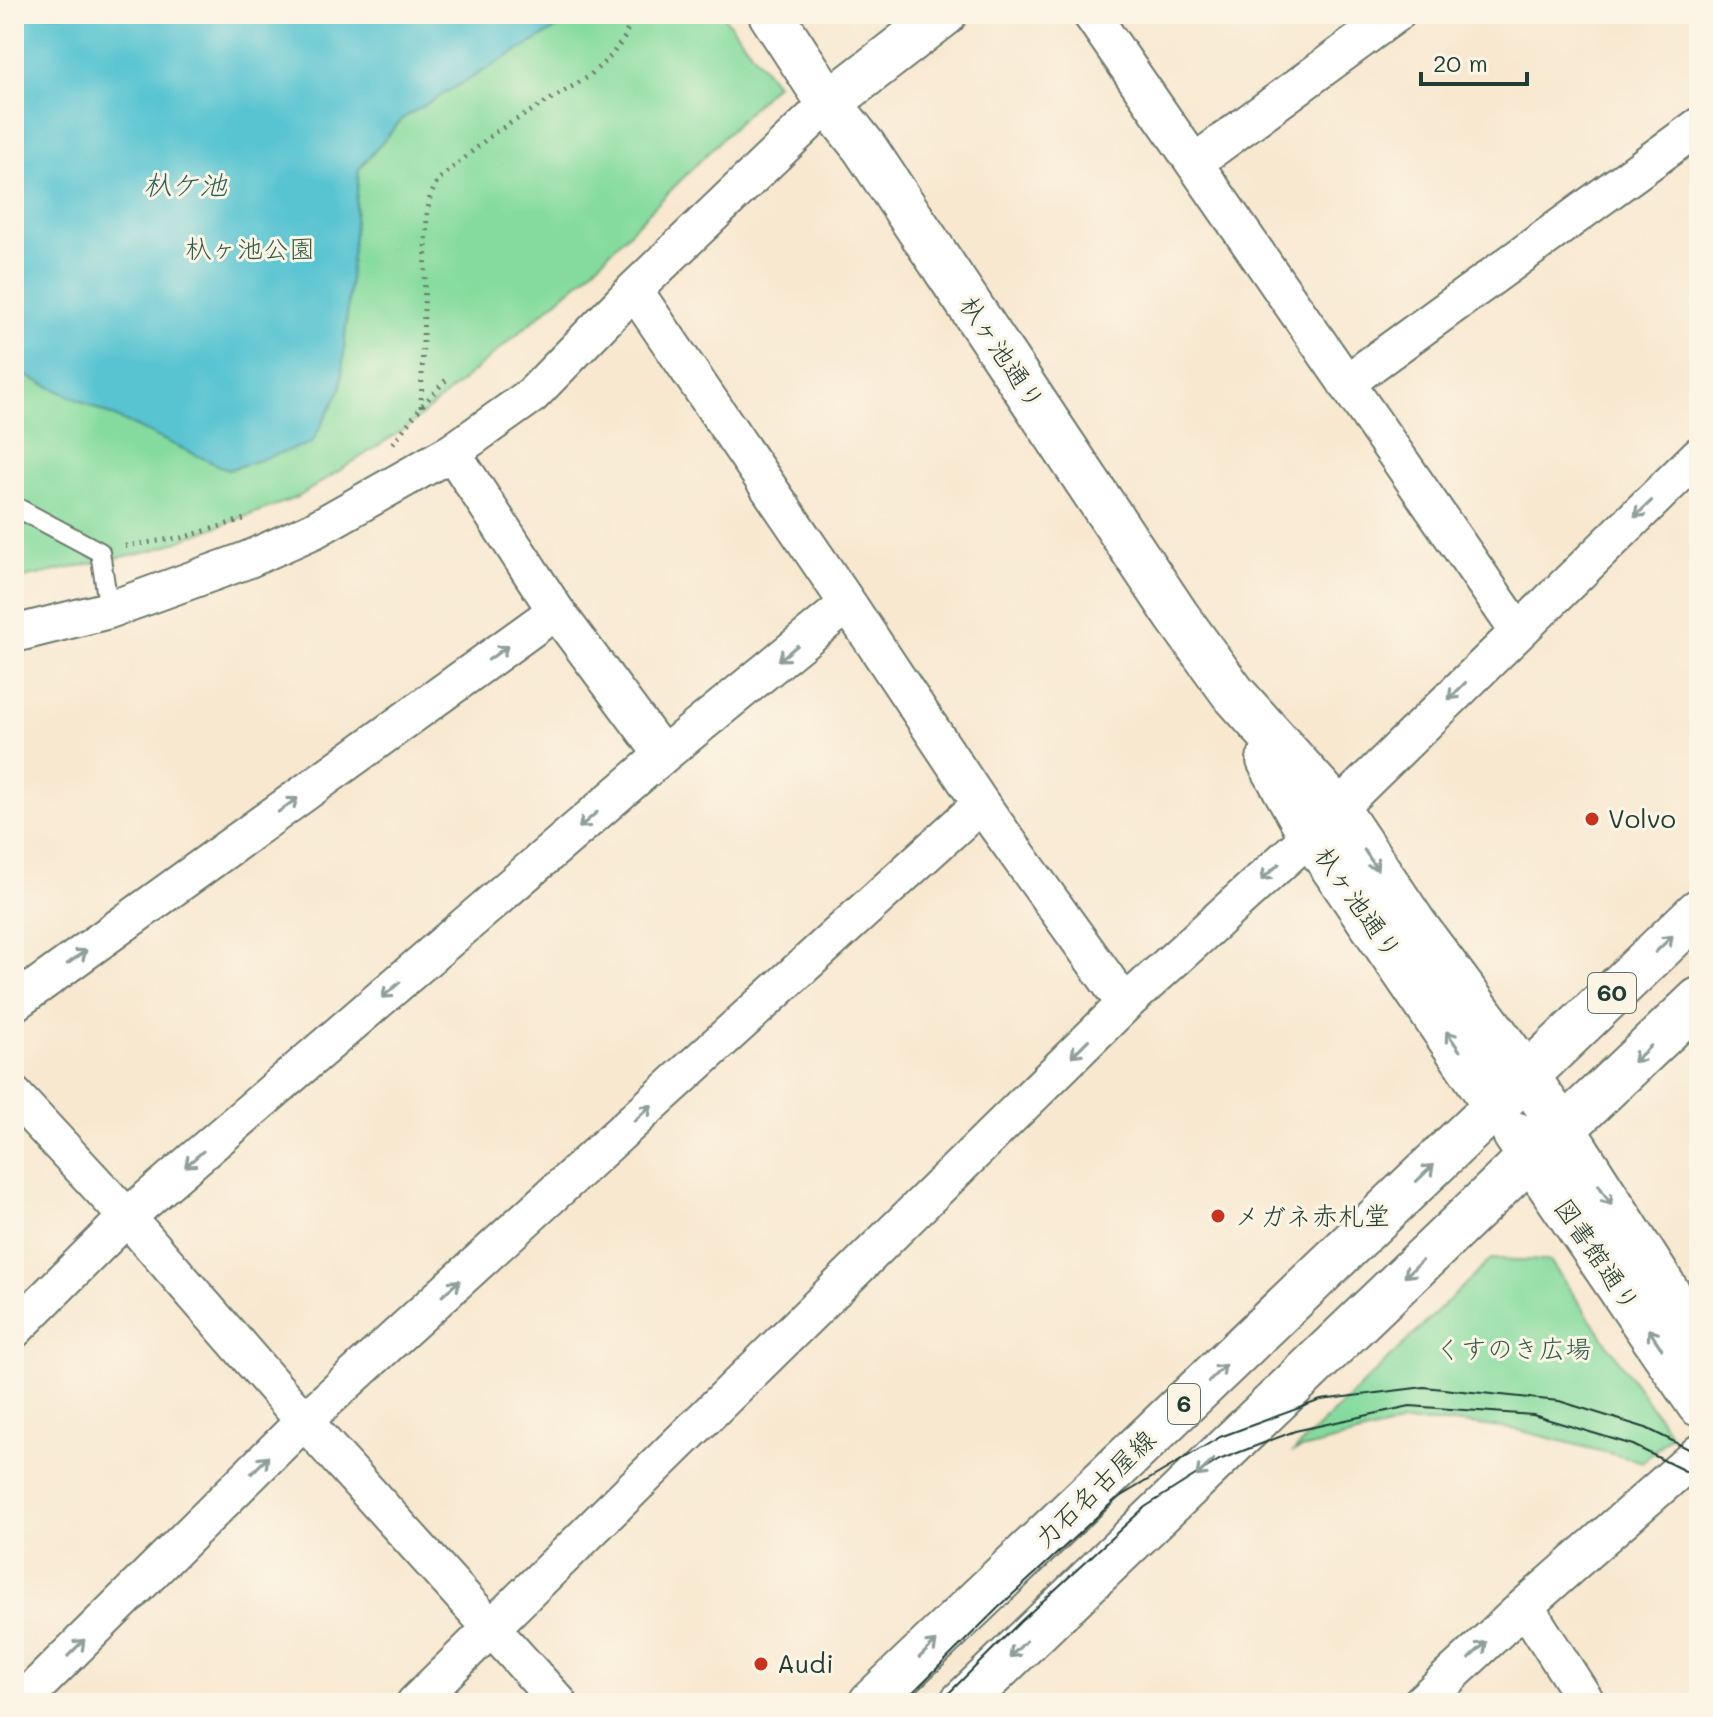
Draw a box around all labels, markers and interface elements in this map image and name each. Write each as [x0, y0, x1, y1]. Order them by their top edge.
scale bar [1421, 36, 1527, 86]
text: 20 m [1433, 47, 1488, 78]
water label: 杁ケ池 [143, 166, 228, 202]
park label: 杁ヶ池公園 [185, 231, 315, 265]
street label: 杁ヶ池通り [952, 289, 1053, 416]
one-way arrow [1634, 499, 1653, 518]
one-way arrow [487, 644, 509, 661]
one-way arrow [778, 644, 799, 662]
one-way arrow [1448, 681, 1467, 700]
one-way arrow [276, 797, 298, 813]
place label: Volvo [1608, 801, 1676, 835]
marker: Volvo [1583, 810, 1601, 828]
one-way arrow [579, 811, 599, 829]
street label: 杁ヶ池通り [1308, 839, 1410, 965]
one-way arrow [1363, 849, 1379, 871]
one-way arrow [1261, 862, 1281, 880]
one-way arrow [1653, 936, 1673, 954]
one-way arrow [66, 949, 88, 966]
road number: 60 [1588, 973, 1636, 1013]
one-way arrow [382, 980, 402, 998]
one-way arrow [1445, 1030, 1461, 1052]
one-way arrow [1071, 1038, 1090, 1057]
one-way arrow [1633, 1044, 1653, 1063]
one-way arrow [632, 1104, 652, 1122]
one-way arrow [185, 1150, 205, 1168]
one-way arrow [1415, 1164, 1435, 1183]
one-way arrow [1597, 1183, 1613, 1206]
street label: 図書館通り [1547, 1191, 1648, 1318]
place label: メガネ赤札堂 [1234, 1198, 1390, 1232]
marker: メガネ赤札堂 [1209, 1207, 1227, 1225]
one-way arrow [1403, 1259, 1423, 1278]
one-way arrow [440, 1279, 460, 1297]
one-way arrow [1647, 1329, 1663, 1351]
park label: くすのき広場 [1435, 1331, 1591, 1365]
one-way arrow [1207, 1363, 1227, 1382]
road number: 6 [1168, 1384, 1200, 1424]
street label: 力石名古屋線 [1026, 1422, 1162, 1555]
one-way arrow [250, 1456, 269, 1475]
one-way arrow [1195, 1459, 1215, 1478]
one-way arrow [66, 1639, 85, 1658]
one-way arrow [1009, 1639, 1028, 1658]
one-way arrow [918, 1640, 937, 1659]
one-way arrow [1468, 1641, 1488, 1659]
place label: Audi [777, 1646, 834, 1680]
marker: Audi [752, 1655, 770, 1673]

